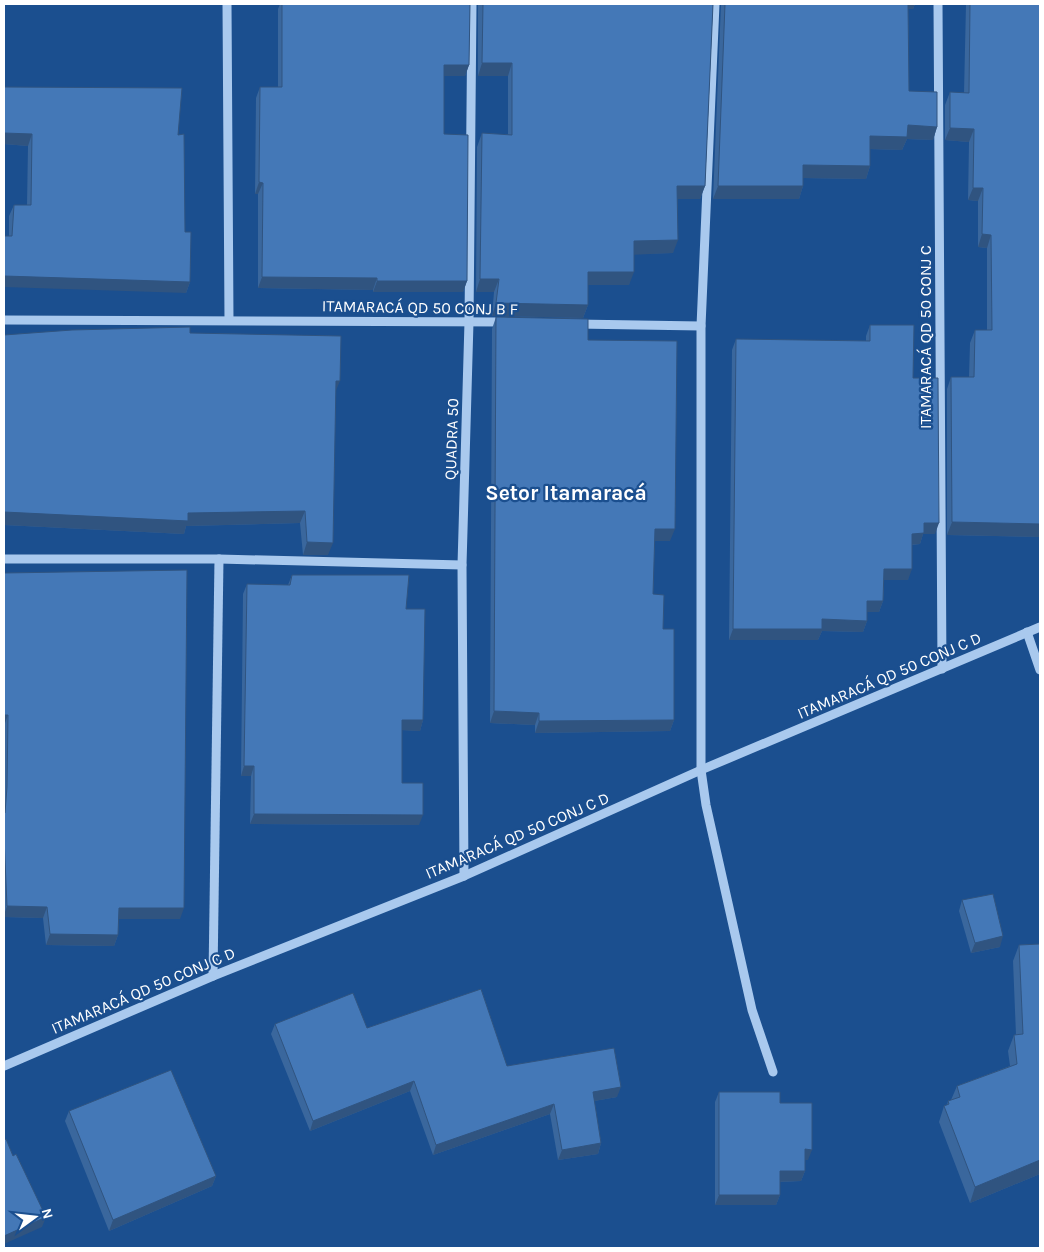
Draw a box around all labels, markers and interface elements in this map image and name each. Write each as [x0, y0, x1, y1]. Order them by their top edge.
street label: ITAMARACÁ QD 50 CONJ C [916, 245, 935, 429]
street label: ITAMARACÁ QD 50 CONJ B F [322, 296, 518, 319]
street label: QUADRA 50 [441, 398, 462, 480]
district label: Setor Itamaracá [485, 481, 647, 505]
street label: ITAMARACÁ QD 50 CONJ C D [794, 628, 984, 723]
street label: ITAMARACÁ QD 50 CONJ C D [422, 788, 612, 883]
street label: ITAMARACÁ QD 50 CONJ C D [48, 943, 238, 1038]
north arrow [10, 1192, 60, 1242]
text: N [38, 1207, 57, 1221]

